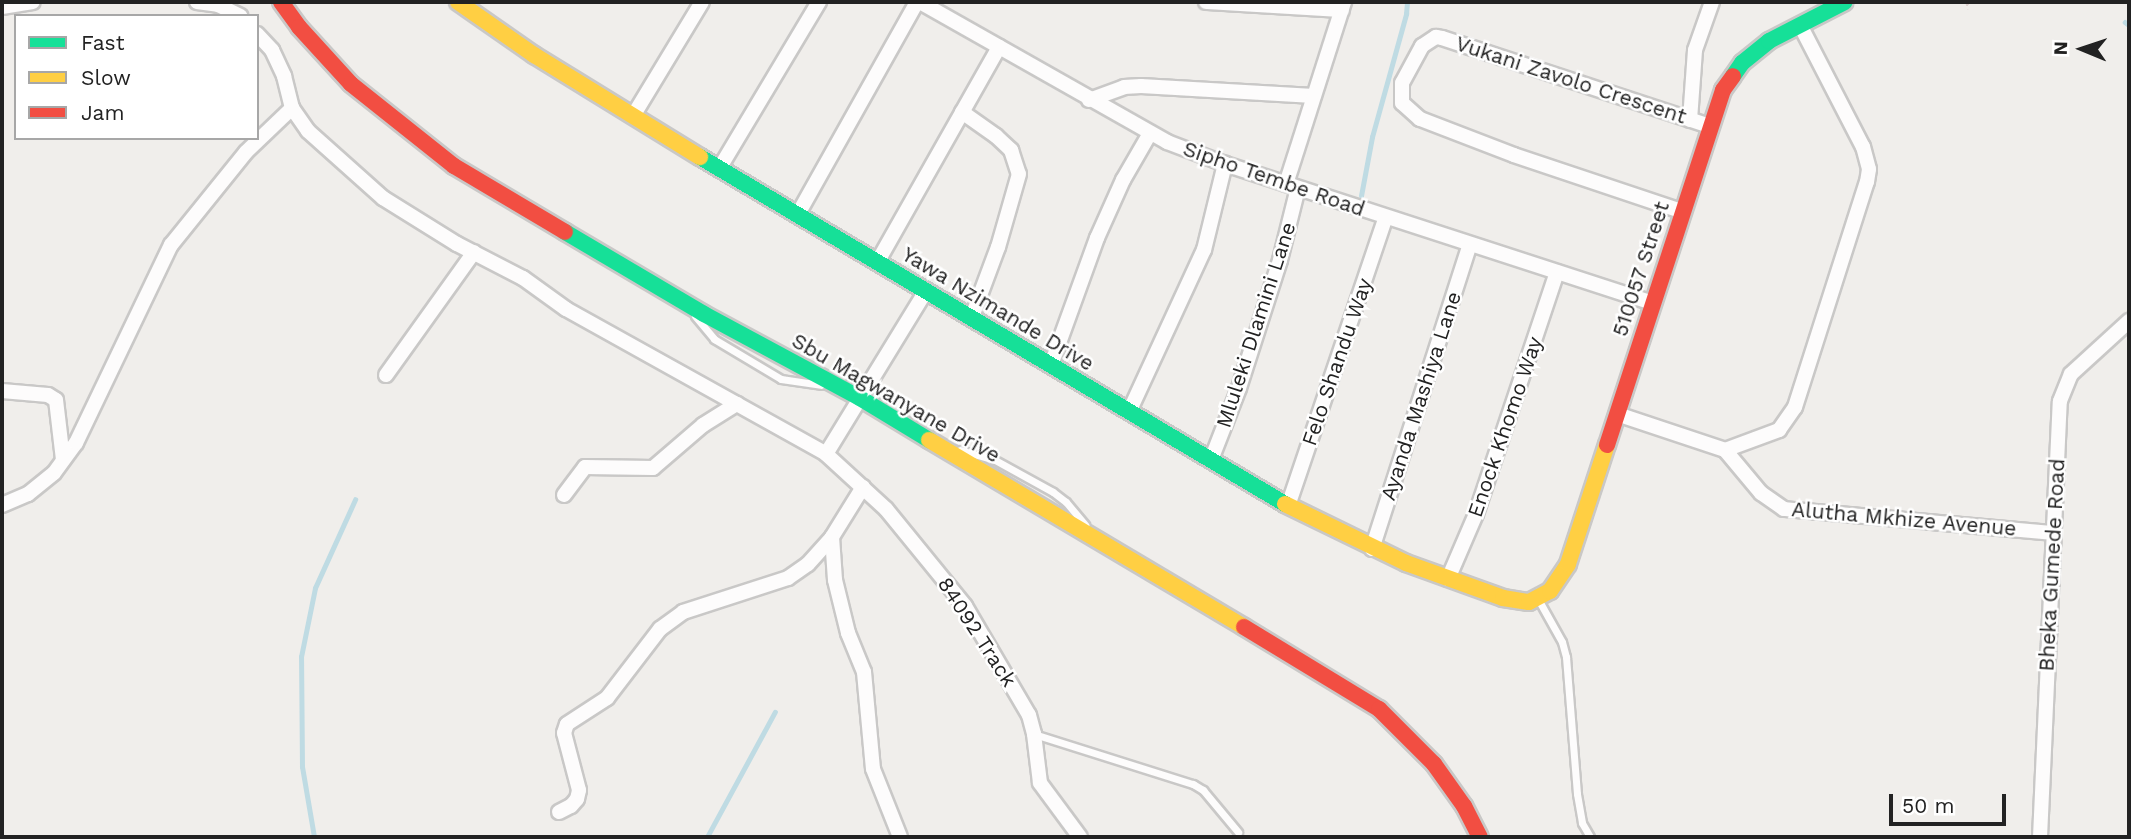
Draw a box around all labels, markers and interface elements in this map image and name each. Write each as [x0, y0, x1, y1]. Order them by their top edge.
legend [14, 14, 259, 140]
north arrow [2047, 14, 2117, 84]
text: Fast [81, 30, 125, 55]
street label: Vukani Zavolo Crescent [1453, 31, 1689, 129]
text: N [2049, 41, 2072, 56]
text: Slow [81, 65, 131, 90]
text: Jam [81, 100, 124, 125]
street label: Sipho Tembe Road [1180, 136, 1368, 222]
street label: 510057 Street [1607, 198, 1675, 340]
street label: Mluleki Dlamini Lane [1211, 219, 1301, 431]
street label: Yawa Nzimande Drive [897, 242, 1099, 376]
street label: Felo Shandu Way [1296, 275, 1378, 449]
street label: Ayanda Mashiya Lane [1375, 288, 1467, 504]
street label: Sbu Magwanyane Drive [787, 328, 1005, 468]
street label: Enock Khomo Way [1462, 333, 1548, 521]
street label: Bheka Gumede Road [2034, 458, 2070, 672]
street label: Alutha Mkhize Avenue [1790, 497, 2018, 541]
street label: 84092 Track [932, 572, 1022, 692]
scale bar [1893, 780, 2010, 824]
text: 50 m [1902, 793, 1954, 818]

